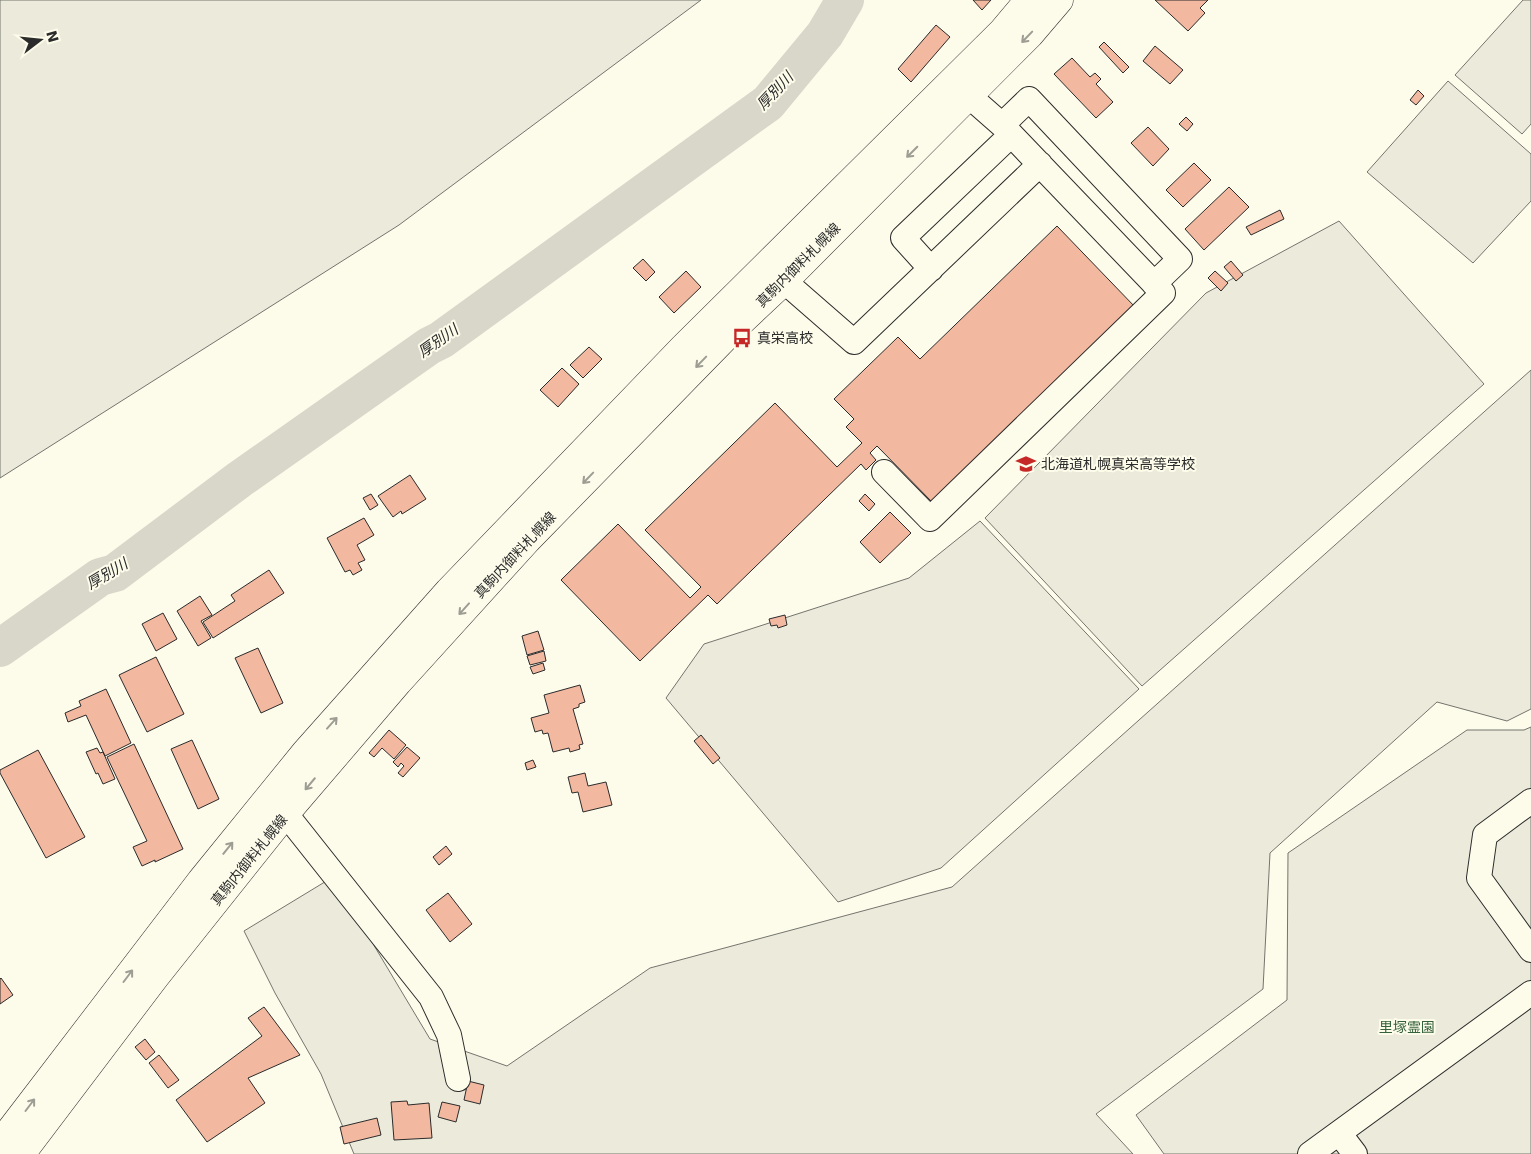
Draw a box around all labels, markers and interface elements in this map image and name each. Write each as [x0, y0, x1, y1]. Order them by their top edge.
north arrow [15, 15, 65, 65]
text: N [43, 29, 62, 44]
one-way arrow [1021, 30, 1033, 43]
water label: 厚別川 [753, 67, 798, 114]
one-way arrow [906, 146, 918, 158]
street label: 真駒内御料札幌線 [753, 220, 843, 310]
water label: 厚別川 [414, 320, 463, 361]
bus stop icon: 真栄高校 [731, 327, 753, 349]
place label: 真栄高校 [757, 330, 813, 346]
one-way arrow [695, 356, 707, 368]
school or university icon: 北海道札幌真栄高等学校 [1015, 453, 1037, 475]
place label: 北海道札幌真栄高等学校 [1041, 456, 1195, 472]
one-way arrow [582, 472, 594, 484]
street label: 真駒内御料札幌線 [471, 509, 559, 601]
water label: 厚別川 [83, 554, 133, 593]
one-way arrow [458, 603, 470, 616]
one-way arrow [326, 717, 337, 730]
one-way arrow [305, 777, 316, 790]
street label: 真駒内御料札幌線 [208, 811, 290, 909]
one-way arrow [223, 842, 234, 855]
one-way arrow [123, 970, 134, 983]
park label: 里塚霊園 [1379, 1019, 1435, 1035]
one-way arrow [24, 1099, 35, 1112]

